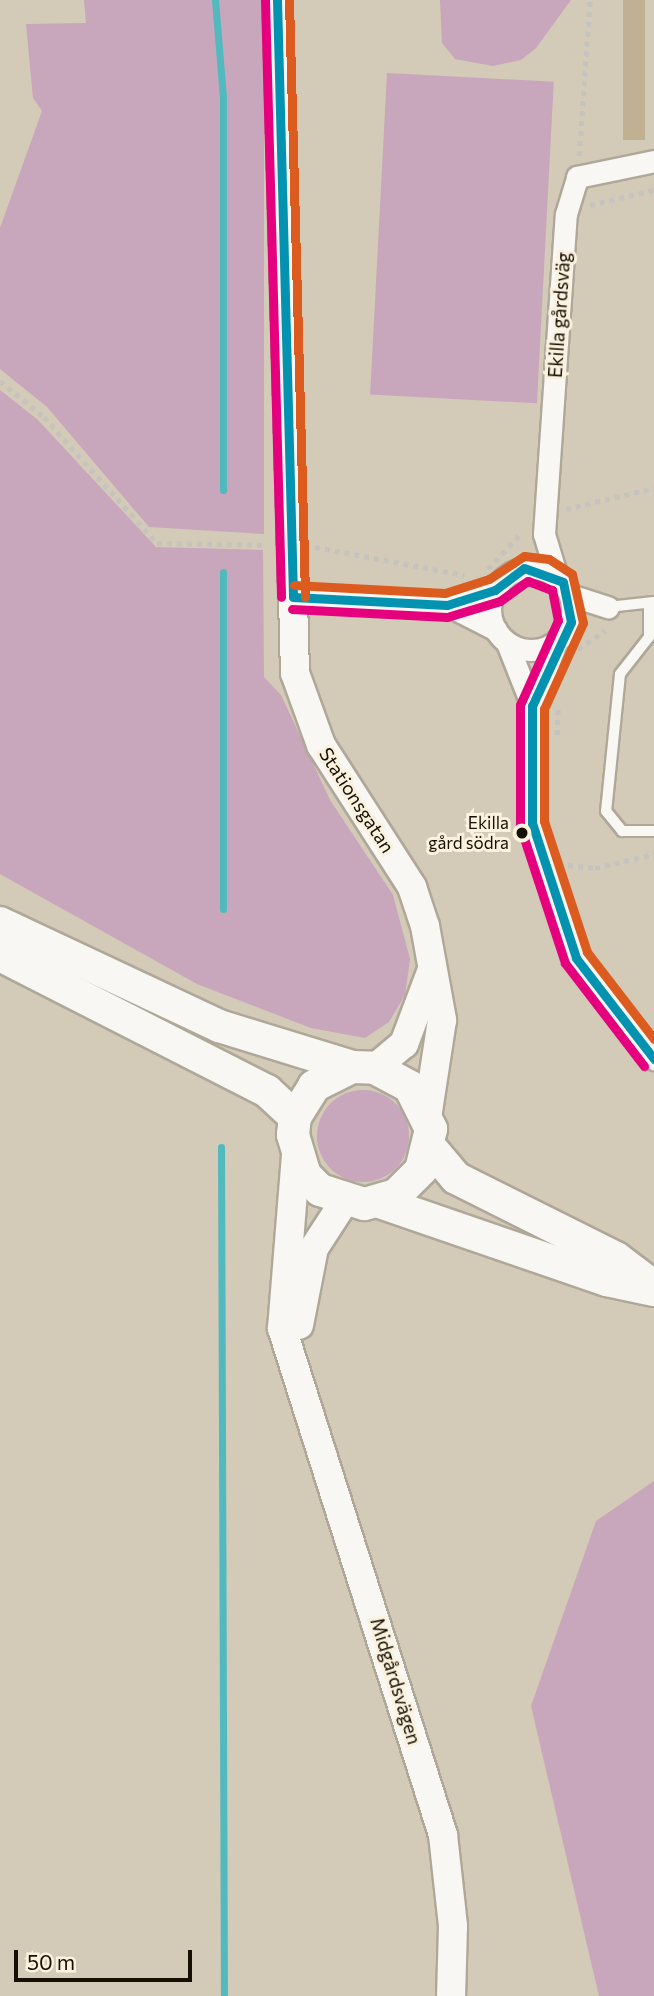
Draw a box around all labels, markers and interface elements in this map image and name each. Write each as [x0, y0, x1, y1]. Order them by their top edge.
street label: Ekilla gårdsväg [543, 251, 575, 379]
street label: Stationsgatan [315, 743, 399, 857]
place label: Ekilla gård södra [428, 813, 509, 853]
marker: Ekilla gård södra [515, 826, 529, 840]
street label: Midgårdsvägen [366, 1615, 426, 1747]
scale bar [18, 1937, 196, 1981]
text: 50 m [27, 1949, 75, 1974]

